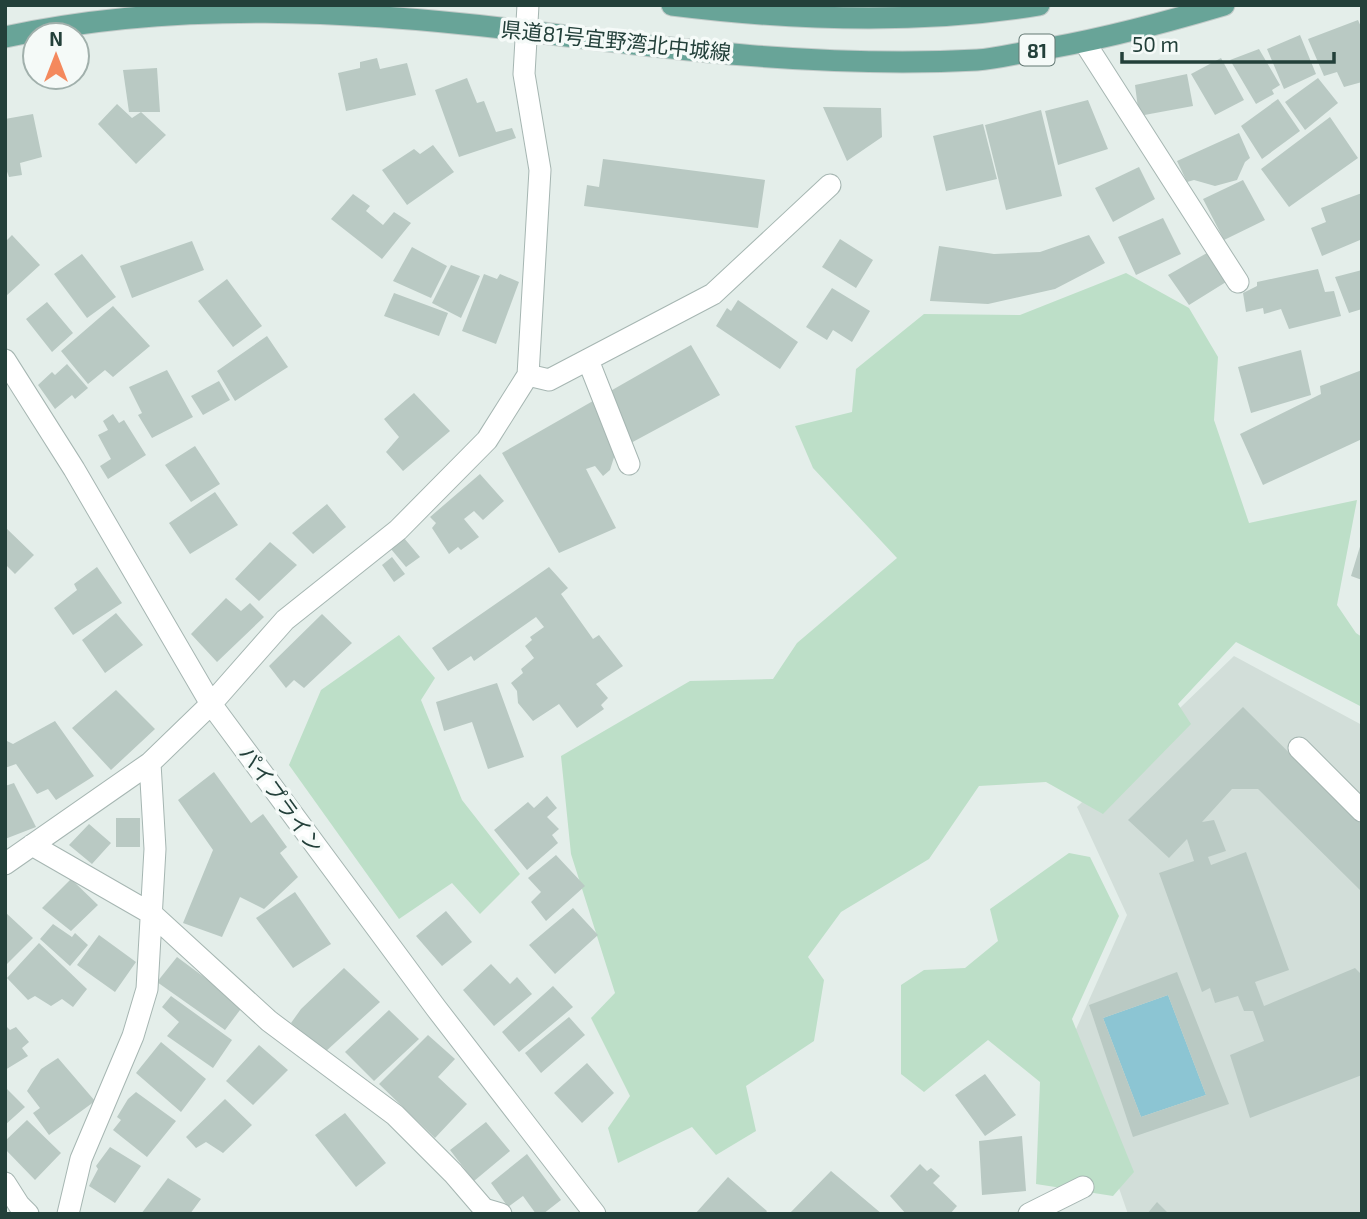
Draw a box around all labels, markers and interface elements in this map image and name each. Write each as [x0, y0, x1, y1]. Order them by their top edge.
street label: 県道81号宜野湾北中城線 [500, 15, 732, 65]
north arrow [21, 21, 91, 91]
scale bar [1122, 21, 1334, 65]
text: N [49, 27, 63, 50]
text: 50 m [1132, 31, 1179, 56]
road number: 81 [1020, 34, 1054, 66]
street label: パイプライン [235, 741, 329, 857]

